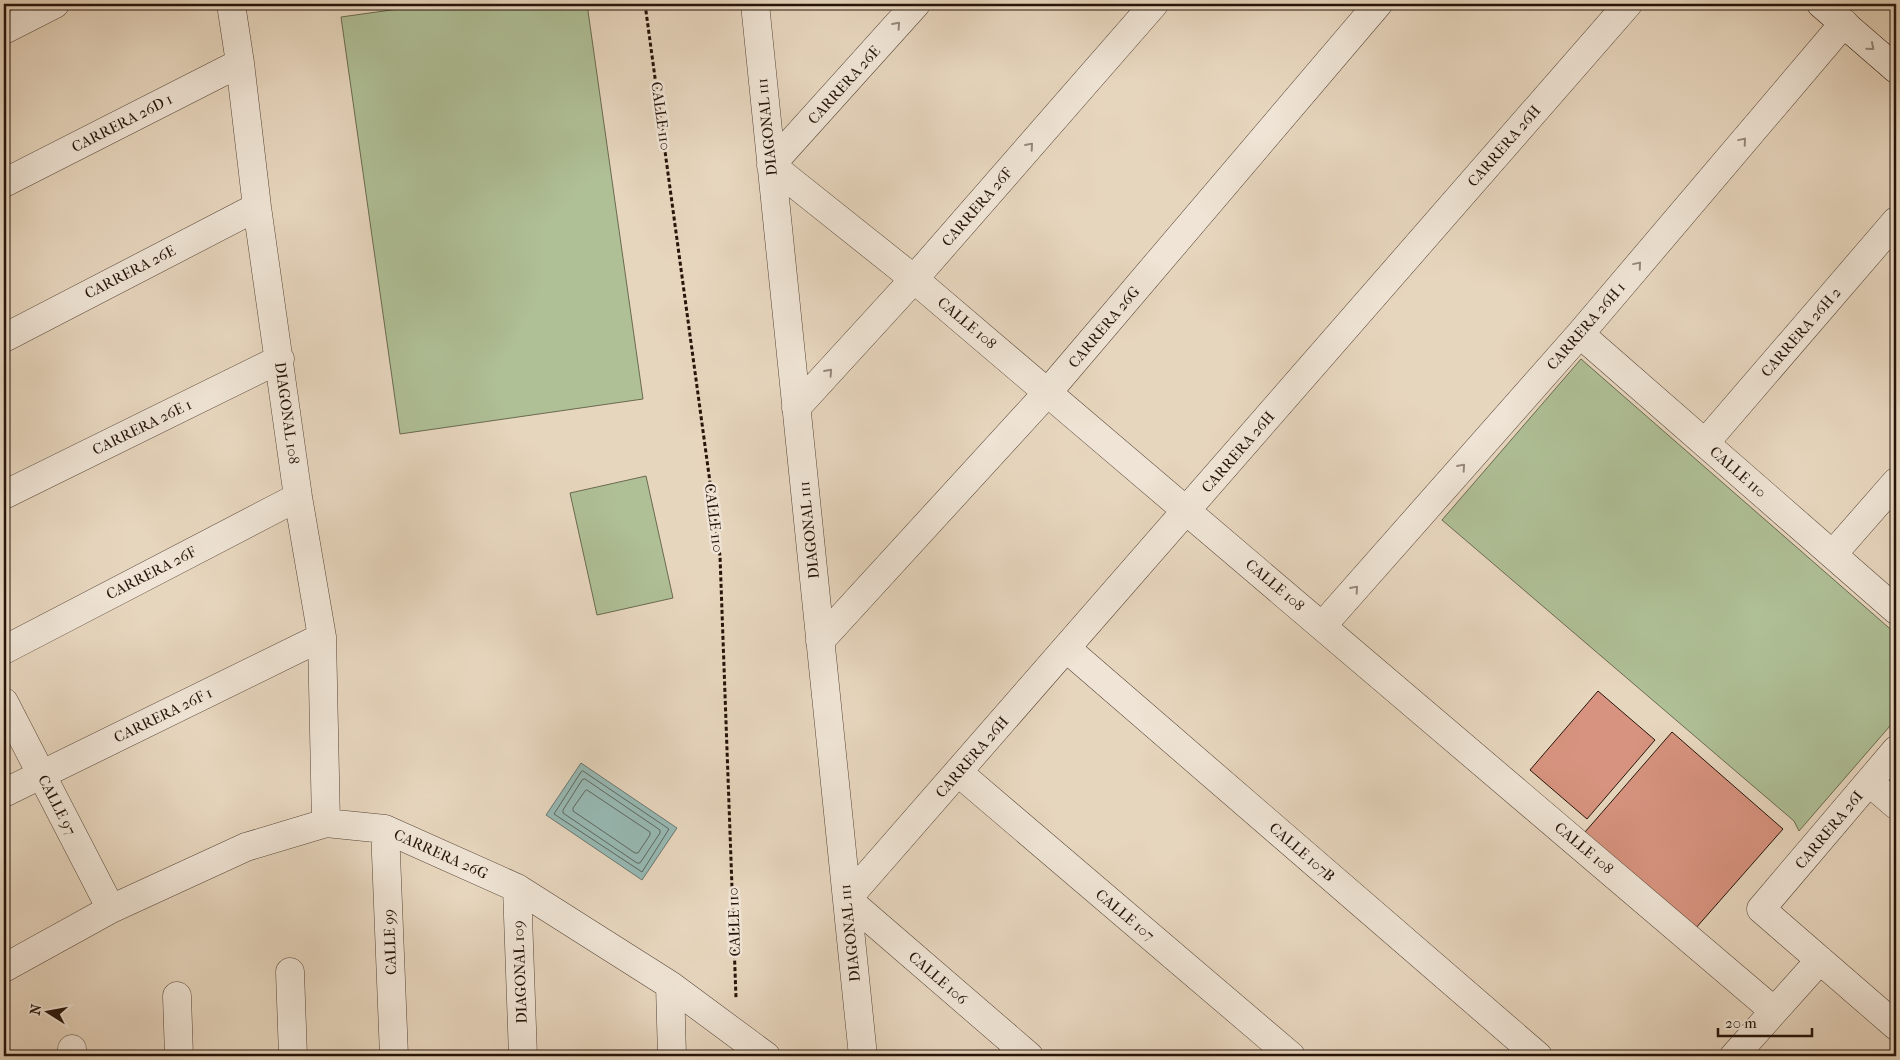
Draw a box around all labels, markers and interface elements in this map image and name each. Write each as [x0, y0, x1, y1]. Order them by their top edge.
one-way arrow [891, 21, 900, 30]
street label: CARRERA 26E [804, 42, 884, 128]
one-way arrow [1866, 42, 1875, 51]
street label: DIAGONAL 111 [753, 77, 781, 177]
street label: CALLE 110 [647, 81, 675, 151]
street label: CARRERA 26D 1 [69, 90, 175, 156]
street label: CARRERA 26H [1464, 101, 1544, 190]
one-way arrow [1738, 138, 1747, 147]
one-way arrow [1024, 142, 1033, 151]
street label: CARRERA 26F [938, 164, 1016, 250]
street label: CARRERA 26E [82, 241, 178, 303]
one-way arrow [1632, 262, 1641, 271]
street label: CARRERA 26H 1 [1543, 278, 1629, 374]
street label: CARRERA 26G [1065, 282, 1144, 371]
street label: CARRERA 26H 2 [1757, 283, 1845, 381]
street label: CALLE 108 [934, 293, 1000, 353]
street label: DIAGONAL 108 [271, 361, 303, 465]
one-way arrow [823, 368, 832, 377]
street label: CARRERA 26E 1 [89, 395, 195, 459]
street label: CARRERA 26H [1198, 407, 1278, 496]
street label: CALLE 110 [1706, 443, 1770, 501]
one-way arrow [1457, 464, 1465, 473]
street label: DIAGONAL 111 [795, 480, 823, 580]
street label: CALLE 110 [701, 483, 727, 553]
street label: CARRERA 26F [103, 543, 199, 603]
street label: CALLE 108 [1242, 555, 1308, 615]
one-way arrow [1349, 585, 1358, 594]
street label: CARRERA 26F 1 [111, 683, 215, 747]
street label: CARRERA 26H [932, 712, 1012, 801]
street label: CALLE 97 [34, 772, 80, 838]
street label: CARRERA 26I [1791, 787, 1867, 873]
street label: CALLE 108 [1551, 818, 1617, 878]
street label: CALLE 107B [1266, 819, 1338, 885]
street label: CARRERA 26G [391, 825, 491, 883]
street label: DIAGONAL 111 [836, 883, 864, 983]
street label: CALLE 107 [1092, 885, 1158, 945]
street label: CALLE 110 [724, 887, 744, 957]
street label: CALLE 99 [380, 909, 400, 975]
street label: DIAGONAL 109 [509, 920, 531, 1024]
street label: CALLE 106 [905, 948, 972, 1009]
north arrow [22, 988, 72, 1038]
text: N [26, 1002, 45, 1016]
scale bar [1718, 1005, 1811, 1037]
text: 20 m [1725, 1014, 1757, 1032]

